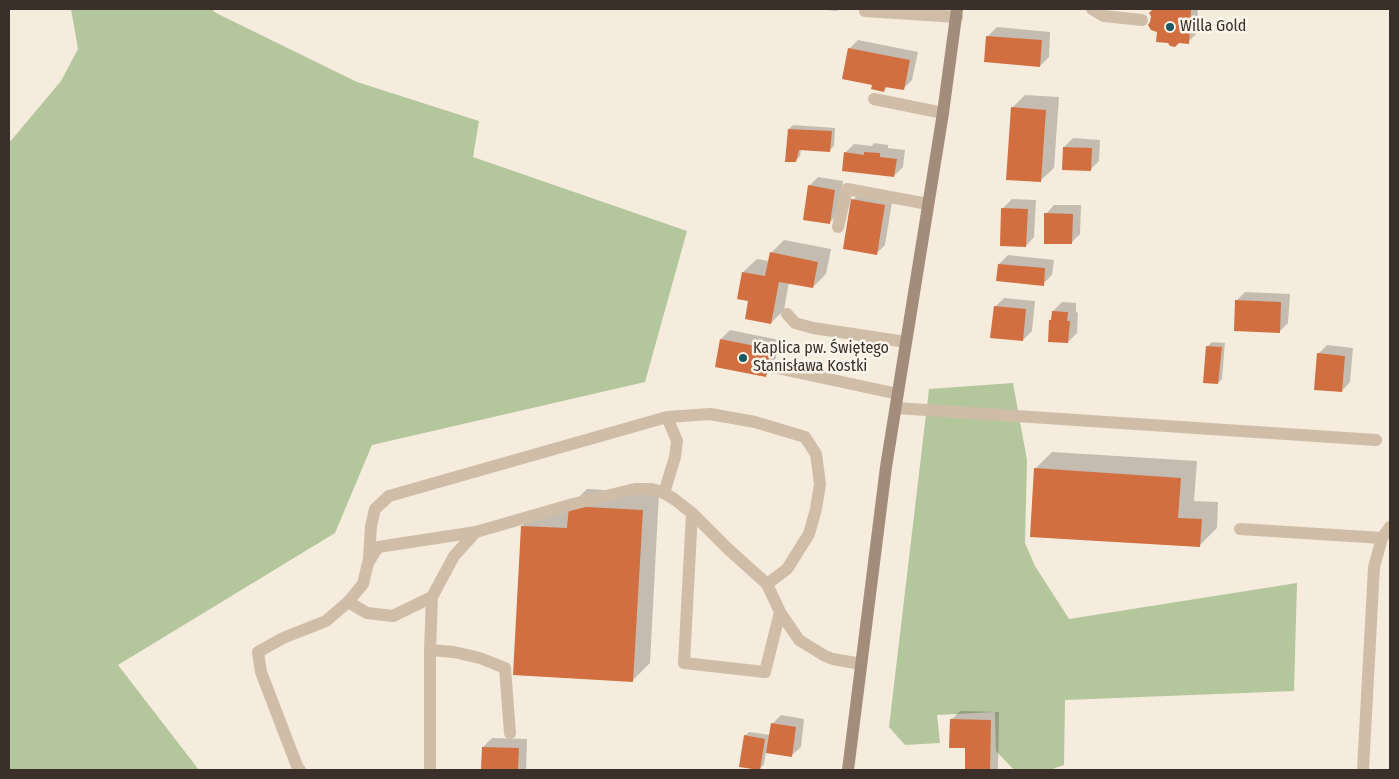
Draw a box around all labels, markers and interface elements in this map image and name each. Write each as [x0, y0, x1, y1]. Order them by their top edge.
place label: Willa Gold [1180, 17, 1246, 37]
marker: Willa Gold [1164, 21, 1176, 33]
place label: Kaplica pw. Świętego Stanisława Kostki [753, 339, 889, 377]
marker: Kaplica pw. Świętego Stanisława Kostki [737, 352, 749, 364]

